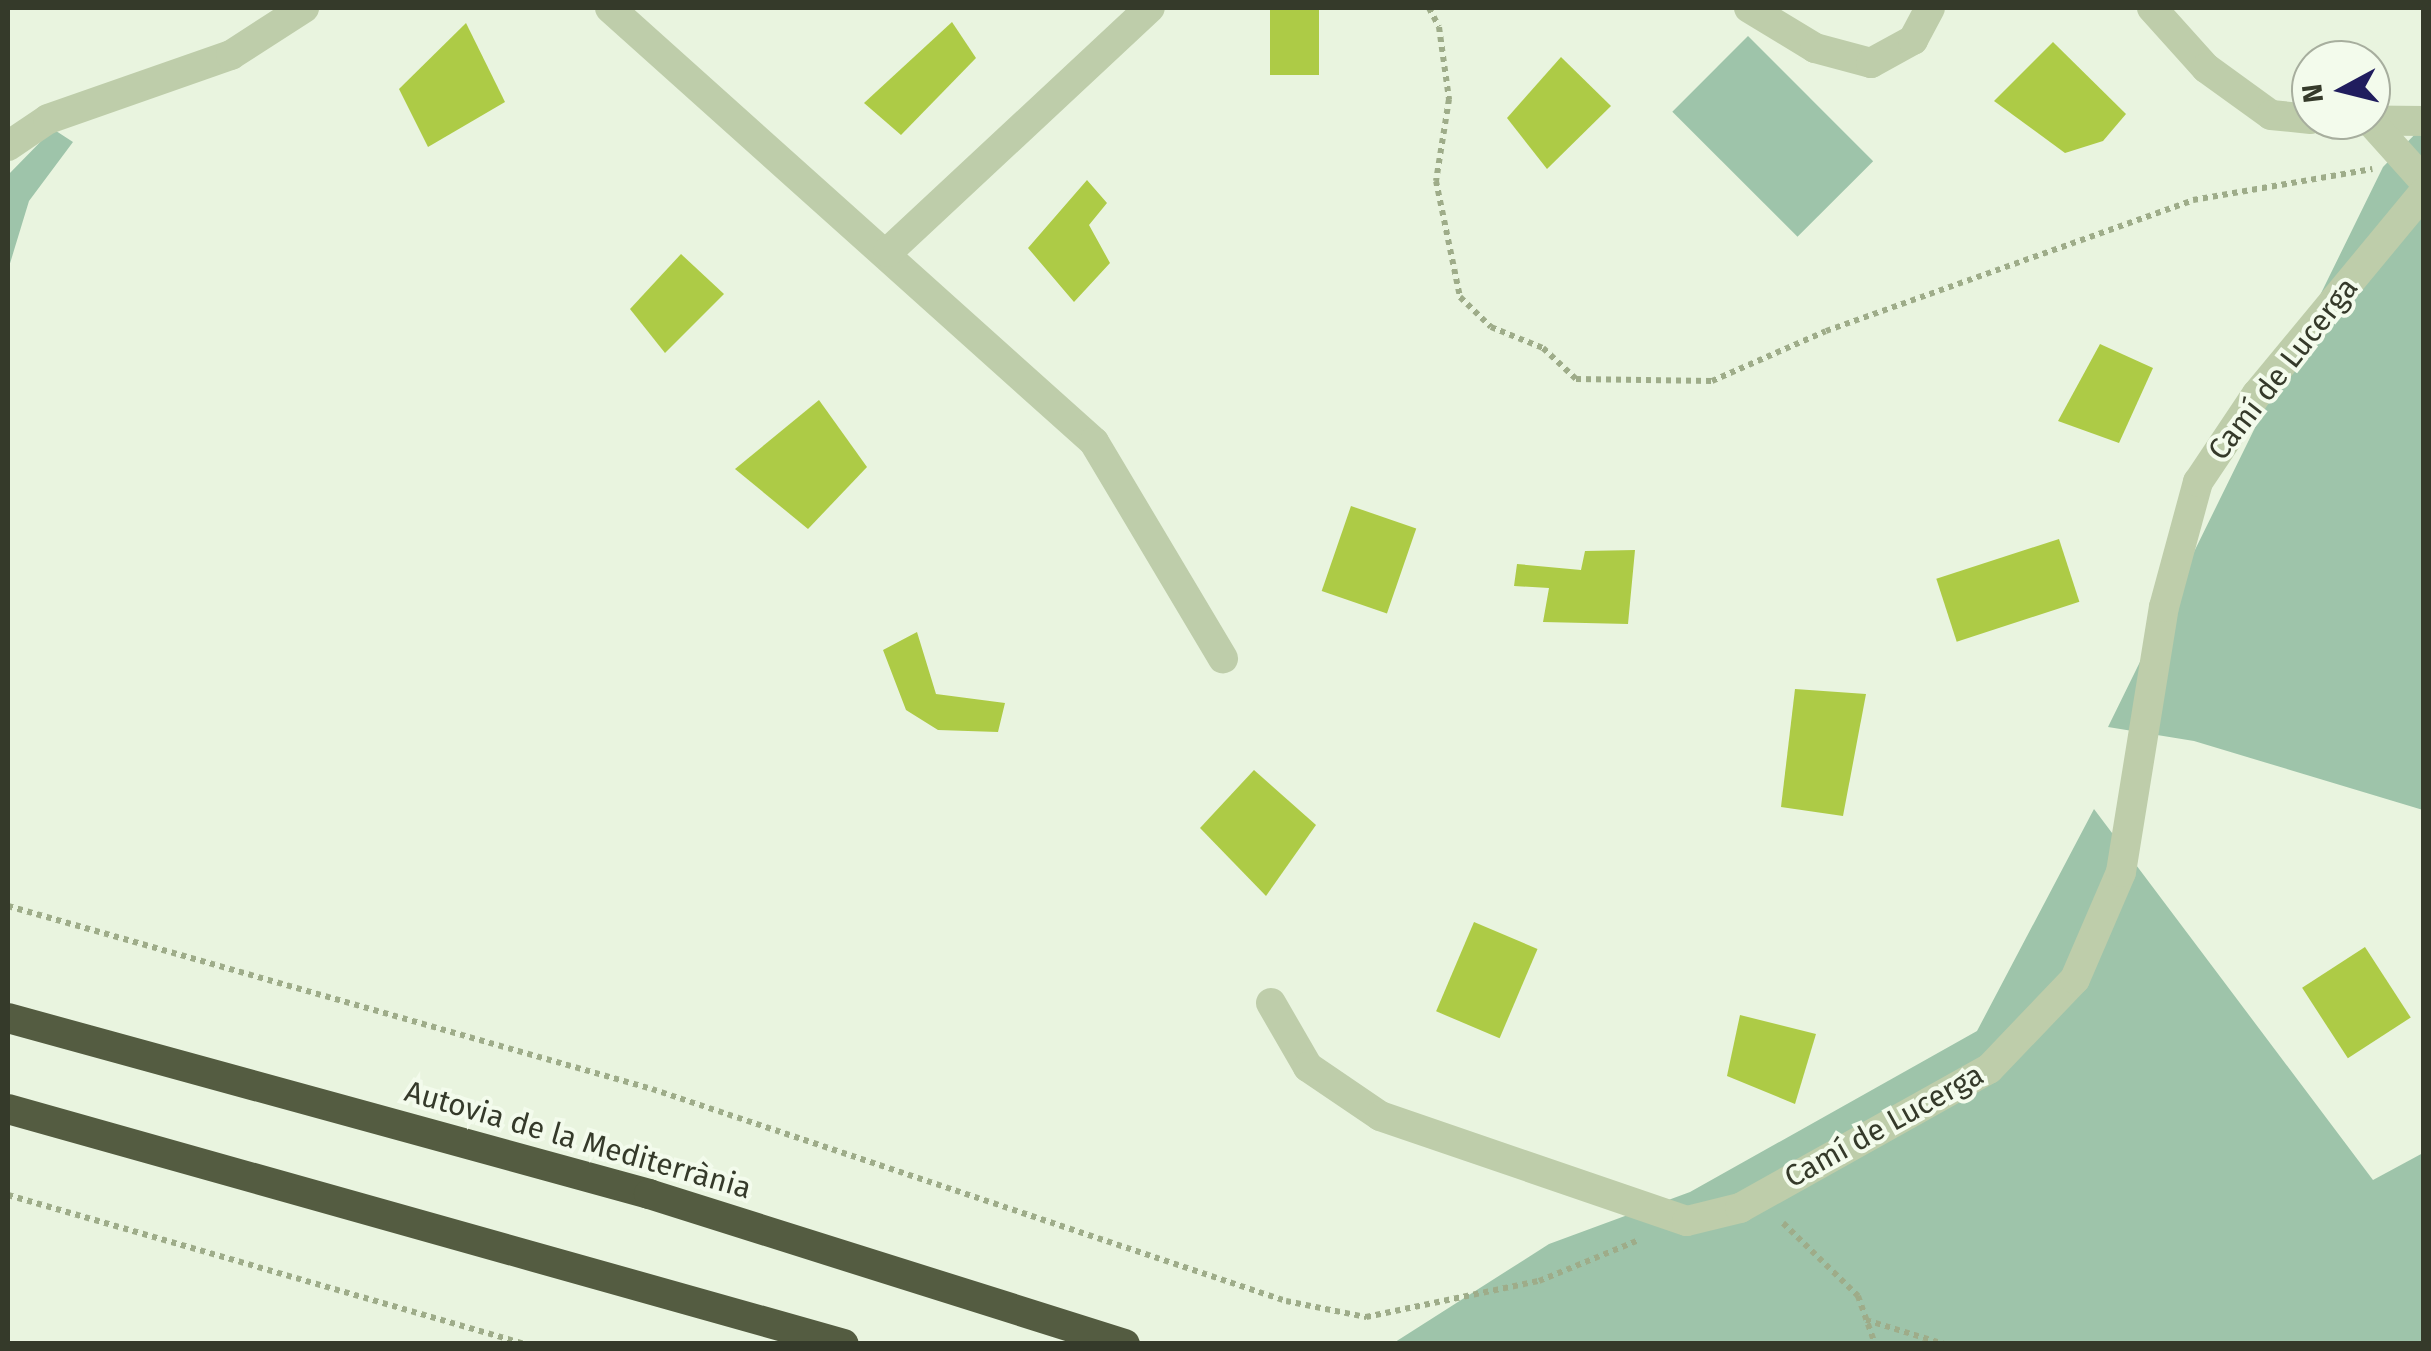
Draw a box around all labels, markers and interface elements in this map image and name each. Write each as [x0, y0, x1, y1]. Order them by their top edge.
north arrow [2291, 40, 2391, 140]
text: N [2295, 82, 2330, 105]
street label: Camí de Lucerga [2201, 271, 2365, 467]
street label: Camí de Lucerga [1778, 1057, 1990, 1195]
street label: Autovia de la Mediterrània [401, 1073, 755, 1207]

